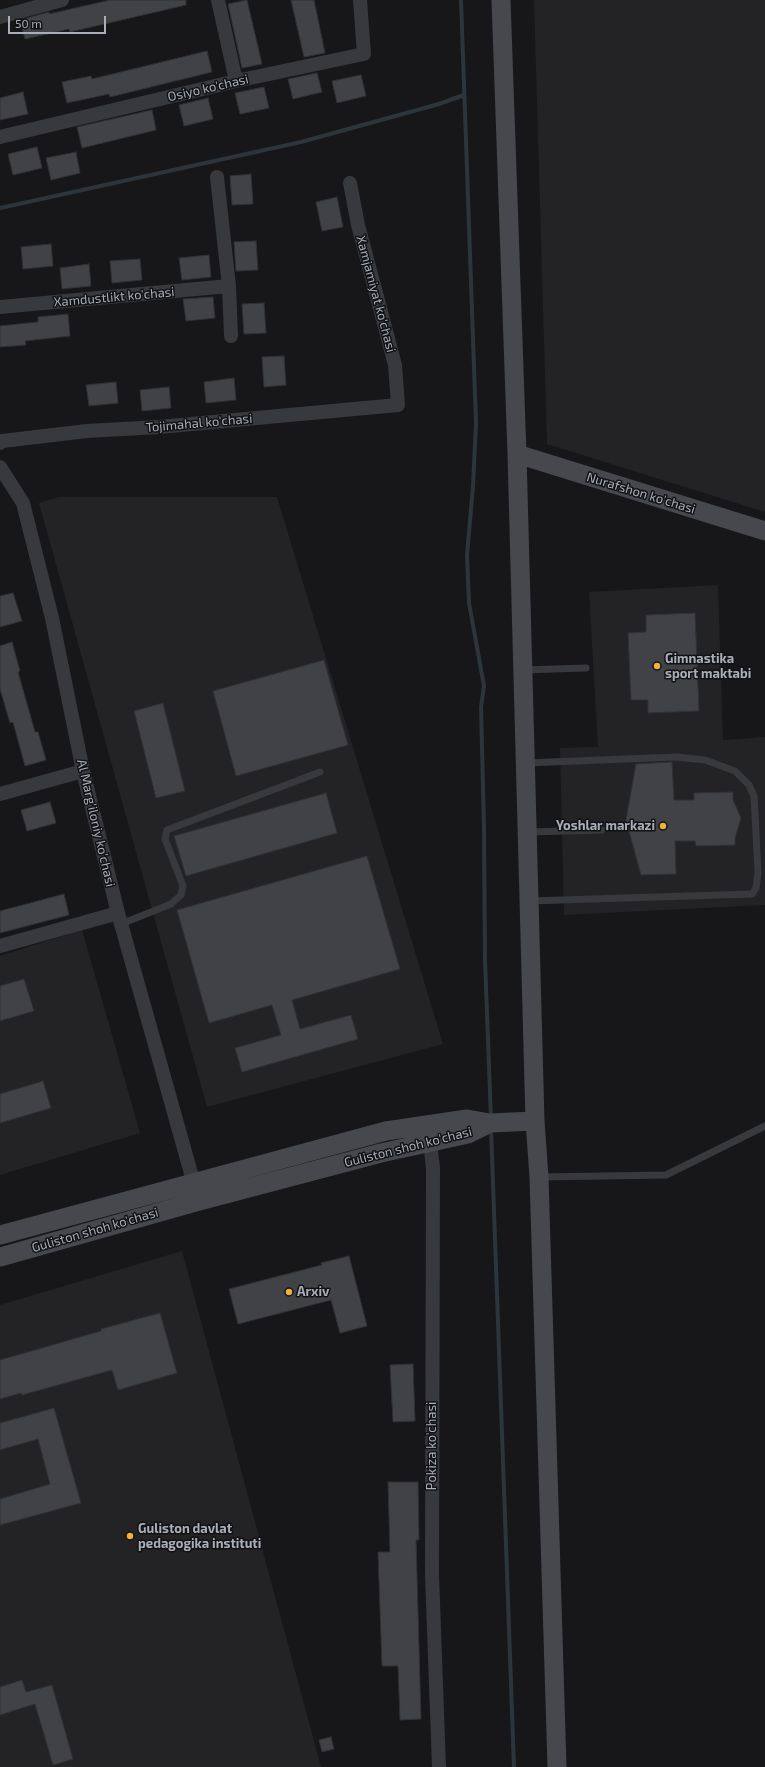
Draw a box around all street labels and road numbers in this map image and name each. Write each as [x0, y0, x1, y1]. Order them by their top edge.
street label: Osiyo ko'chasi [166, 71, 250, 105]
street label: Xamjamiyat ko'chasi [353, 234, 399, 354]
street label: Xamdustlikt ko'chasi [53, 284, 175, 310]
street label: Tojimahal ko'chasi [145, 411, 253, 435]
street label: Nurafshon ko'chasi [585, 469, 697, 517]
street label: Al Marg'iloniy ko'chasi [74, 758, 118, 888]
street label: Guliston shoh ko'chasi [343, 1124, 473, 1170]
street label: Guliston shoh ko'chasi [30, 1204, 160, 1256]
street label: Pokiza ko'chasi [424, 1402, 440, 1490]

